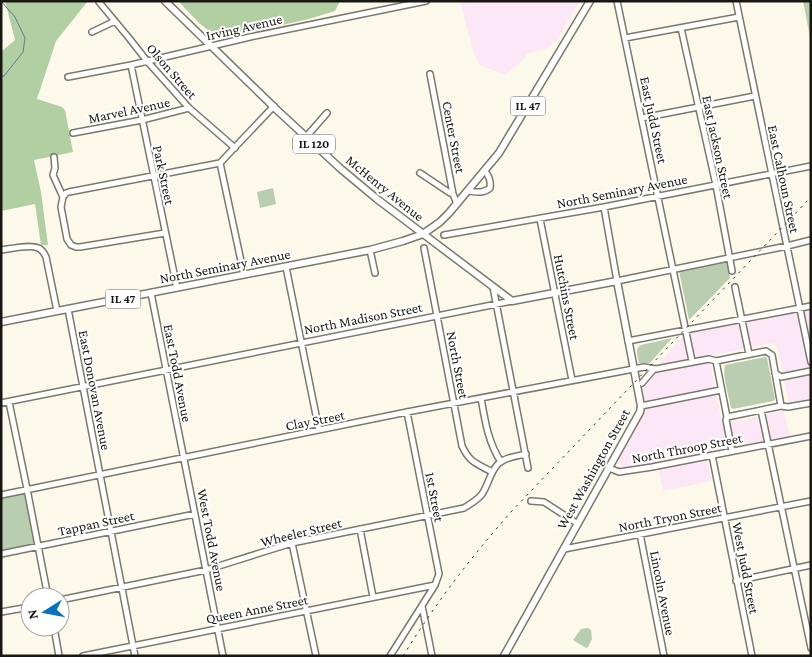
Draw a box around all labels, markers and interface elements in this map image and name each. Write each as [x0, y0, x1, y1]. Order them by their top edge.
street label: Irving Avenue [204, 10, 284, 44]
street label: Olson Street [144, 40, 201, 102]
street label: East Judd Street [637, 75, 671, 165]
street label: Marvel Avenue [87, 94, 171, 126]
street label: East Jackson Street [699, 94, 737, 200]
road number: IL 47 [510, 96, 546, 115]
street label: Center Street [439, 100, 469, 175]
street label: East Calhoun Street [765, 124, 803, 235]
road number: IL 120 [293, 134, 335, 154]
street label: Park Street [150, 144, 178, 207]
street label: McHenry Avenue [343, 152, 427, 224]
street label: North Seminary Avenue [555, 170, 689, 212]
street label: North Seminary Avenue [158, 245, 292, 287]
street label: Hutchins Street [551, 253, 583, 341]
road number: IL 47 [106, 290, 140, 308]
street label: North Madison Street [302, 299, 424, 337]
street label: East Todd Avenue [161, 323, 195, 423]
street label: East Donovan Avenue [76, 329, 114, 451]
street label: North Street [444, 330, 472, 401]
street label: Clay Street [284, 406, 346, 434]
street label: West Washington Street [553, 406, 633, 532]
street label: North Throop Street [630, 429, 744, 467]
street label: 1st Street [422, 471, 448, 524]
street label: West Todd Avenue [194, 488, 230, 592]
street label: North Tryon Street [617, 499, 723, 535]
street label: Tappan Street [56, 507, 136, 539]
street label: Wheeler Street [259, 514, 344, 550]
street label: West Judd Street [729, 521, 763, 616]
street label: Lincoln Avenue [647, 549, 679, 637]
north arrow [20, 587, 70, 637]
street label: Queen Anne Street [205, 591, 310, 627]
text: N [23, 608, 41, 621]

